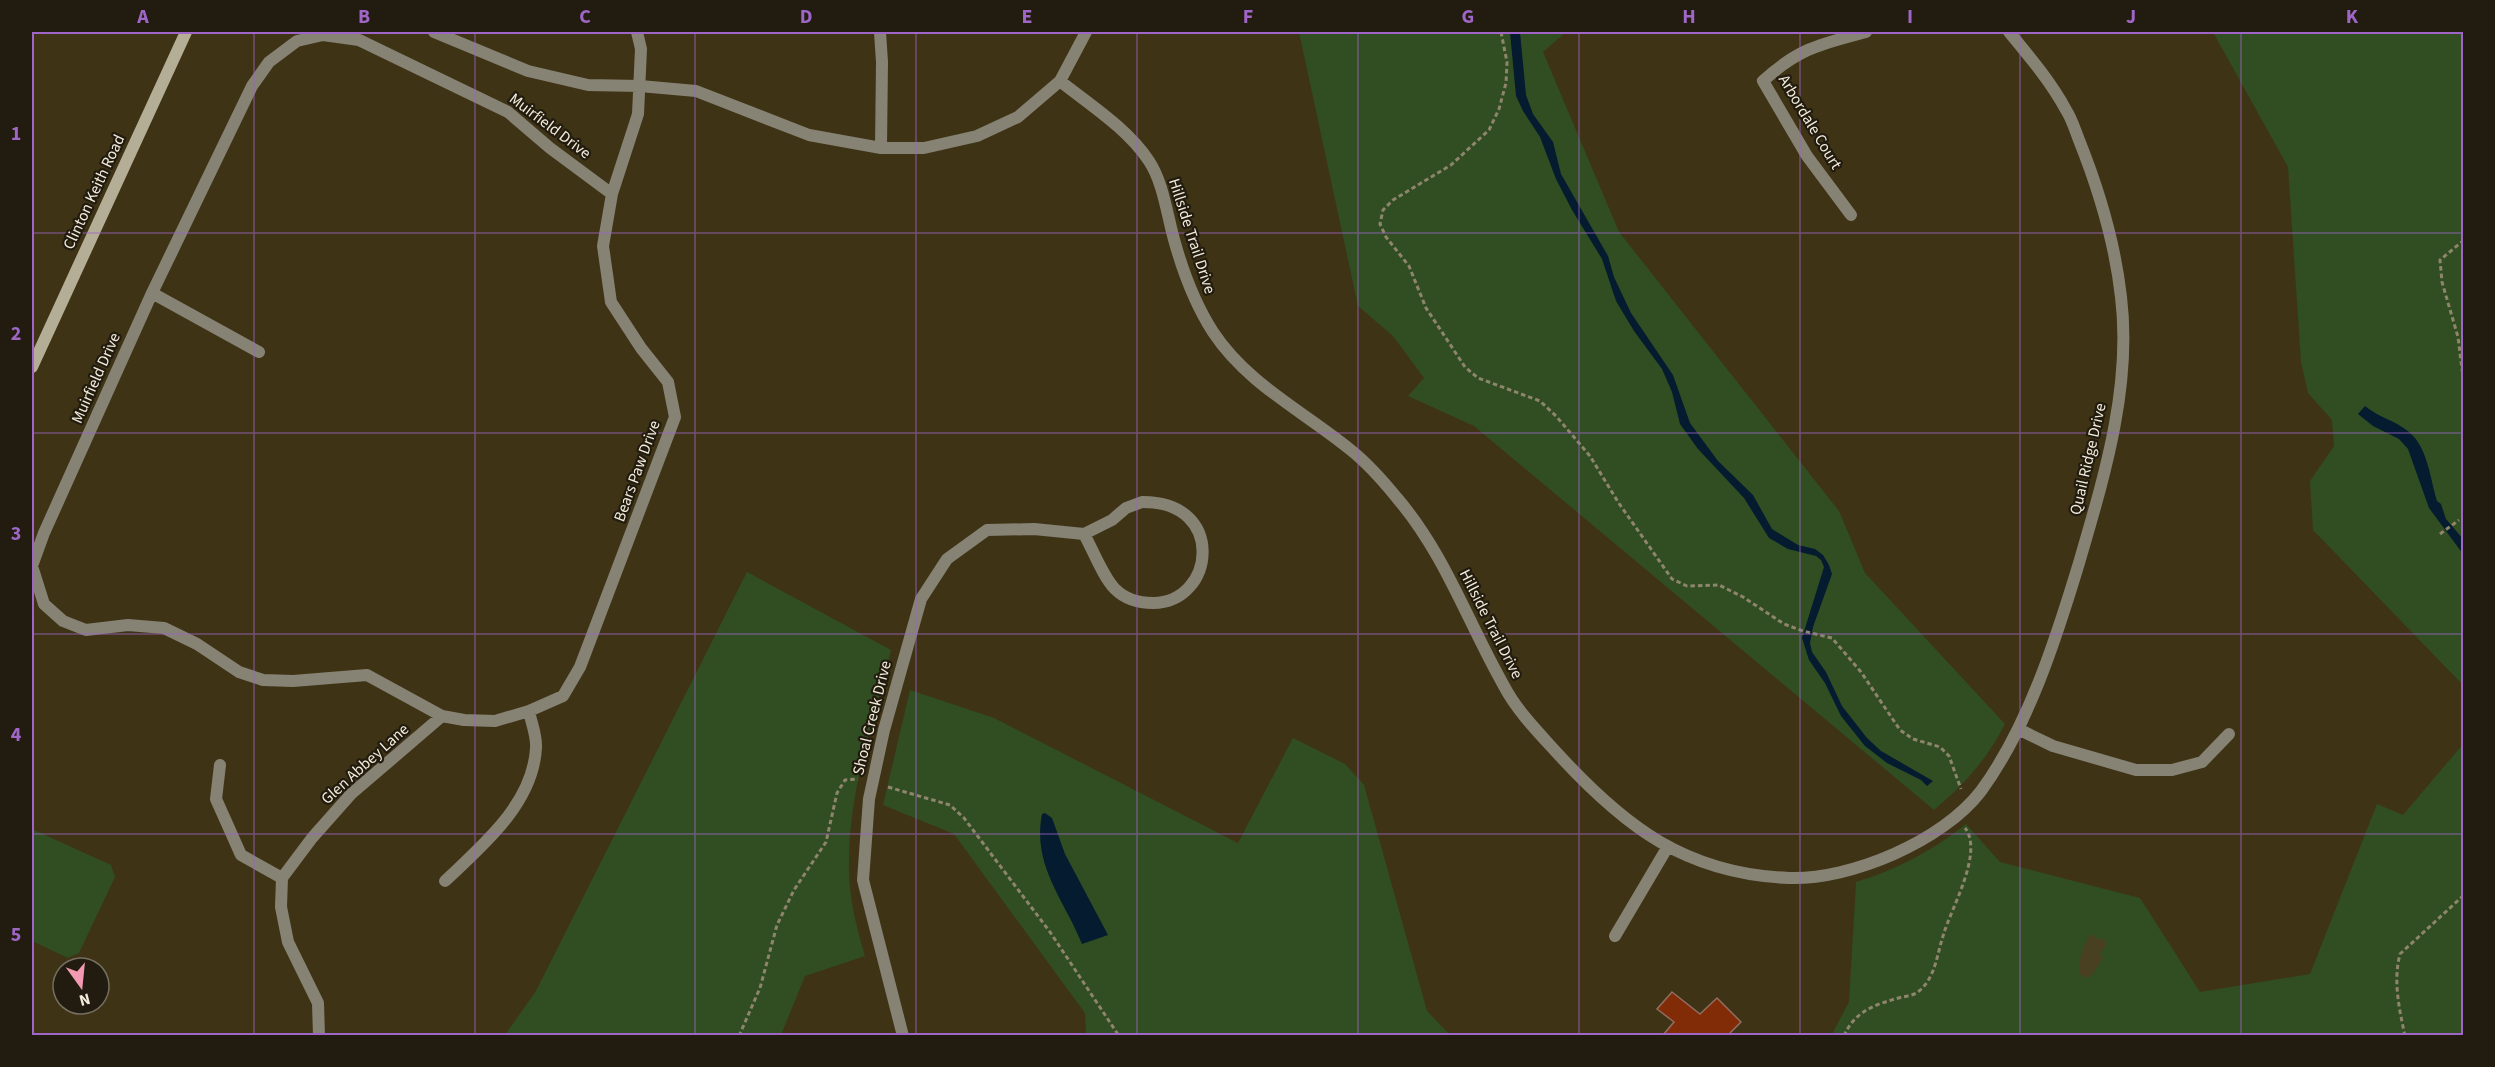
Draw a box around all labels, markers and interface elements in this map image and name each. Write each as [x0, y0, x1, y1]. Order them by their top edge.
text: A [136, 3, 149, 31]
text: B [358, 3, 370, 31]
text: C [579, 3, 591, 31]
text: D [800, 3, 812, 31]
text: E [1022, 3, 1032, 31]
text: F [1243, 3, 1253, 31]
text: G [1462, 3, 1474, 31]
text: H [1682, 3, 1696, 31]
text: I [1907, 3, 1913, 31]
text: J [2126, 3, 2136, 31]
text: K [2346, 3, 2359, 31]
street label: Arbordale Court [1773, 71, 1847, 174]
street label: Muirfield Drive [505, 88, 595, 164]
text: 1 [11, 120, 21, 148]
street label: Clinton Keith Road [58, 131, 130, 253]
street label: Hillside Trail Drive [1163, 175, 1221, 297]
text: 2 [11, 320, 21, 348]
street label: Muirfield Drive [66, 329, 126, 427]
street label: Quail Ridge Drive [2064, 401, 2112, 517]
street label: Bears Paw Drive [608, 417, 666, 525]
text: 3 [11, 520, 21, 548]
street label: Hillside Trail Drive [1454, 565, 1528, 683]
street label: Shoal Creek Drive [847, 658, 897, 778]
street label: Glen Abbey Lane [316, 719, 414, 809]
text: 4 [11, 721, 22, 749]
text: 5 [11, 921, 21, 949]
north arrow [51, 956, 111, 1016]
text: N [77, 988, 93, 1012]

